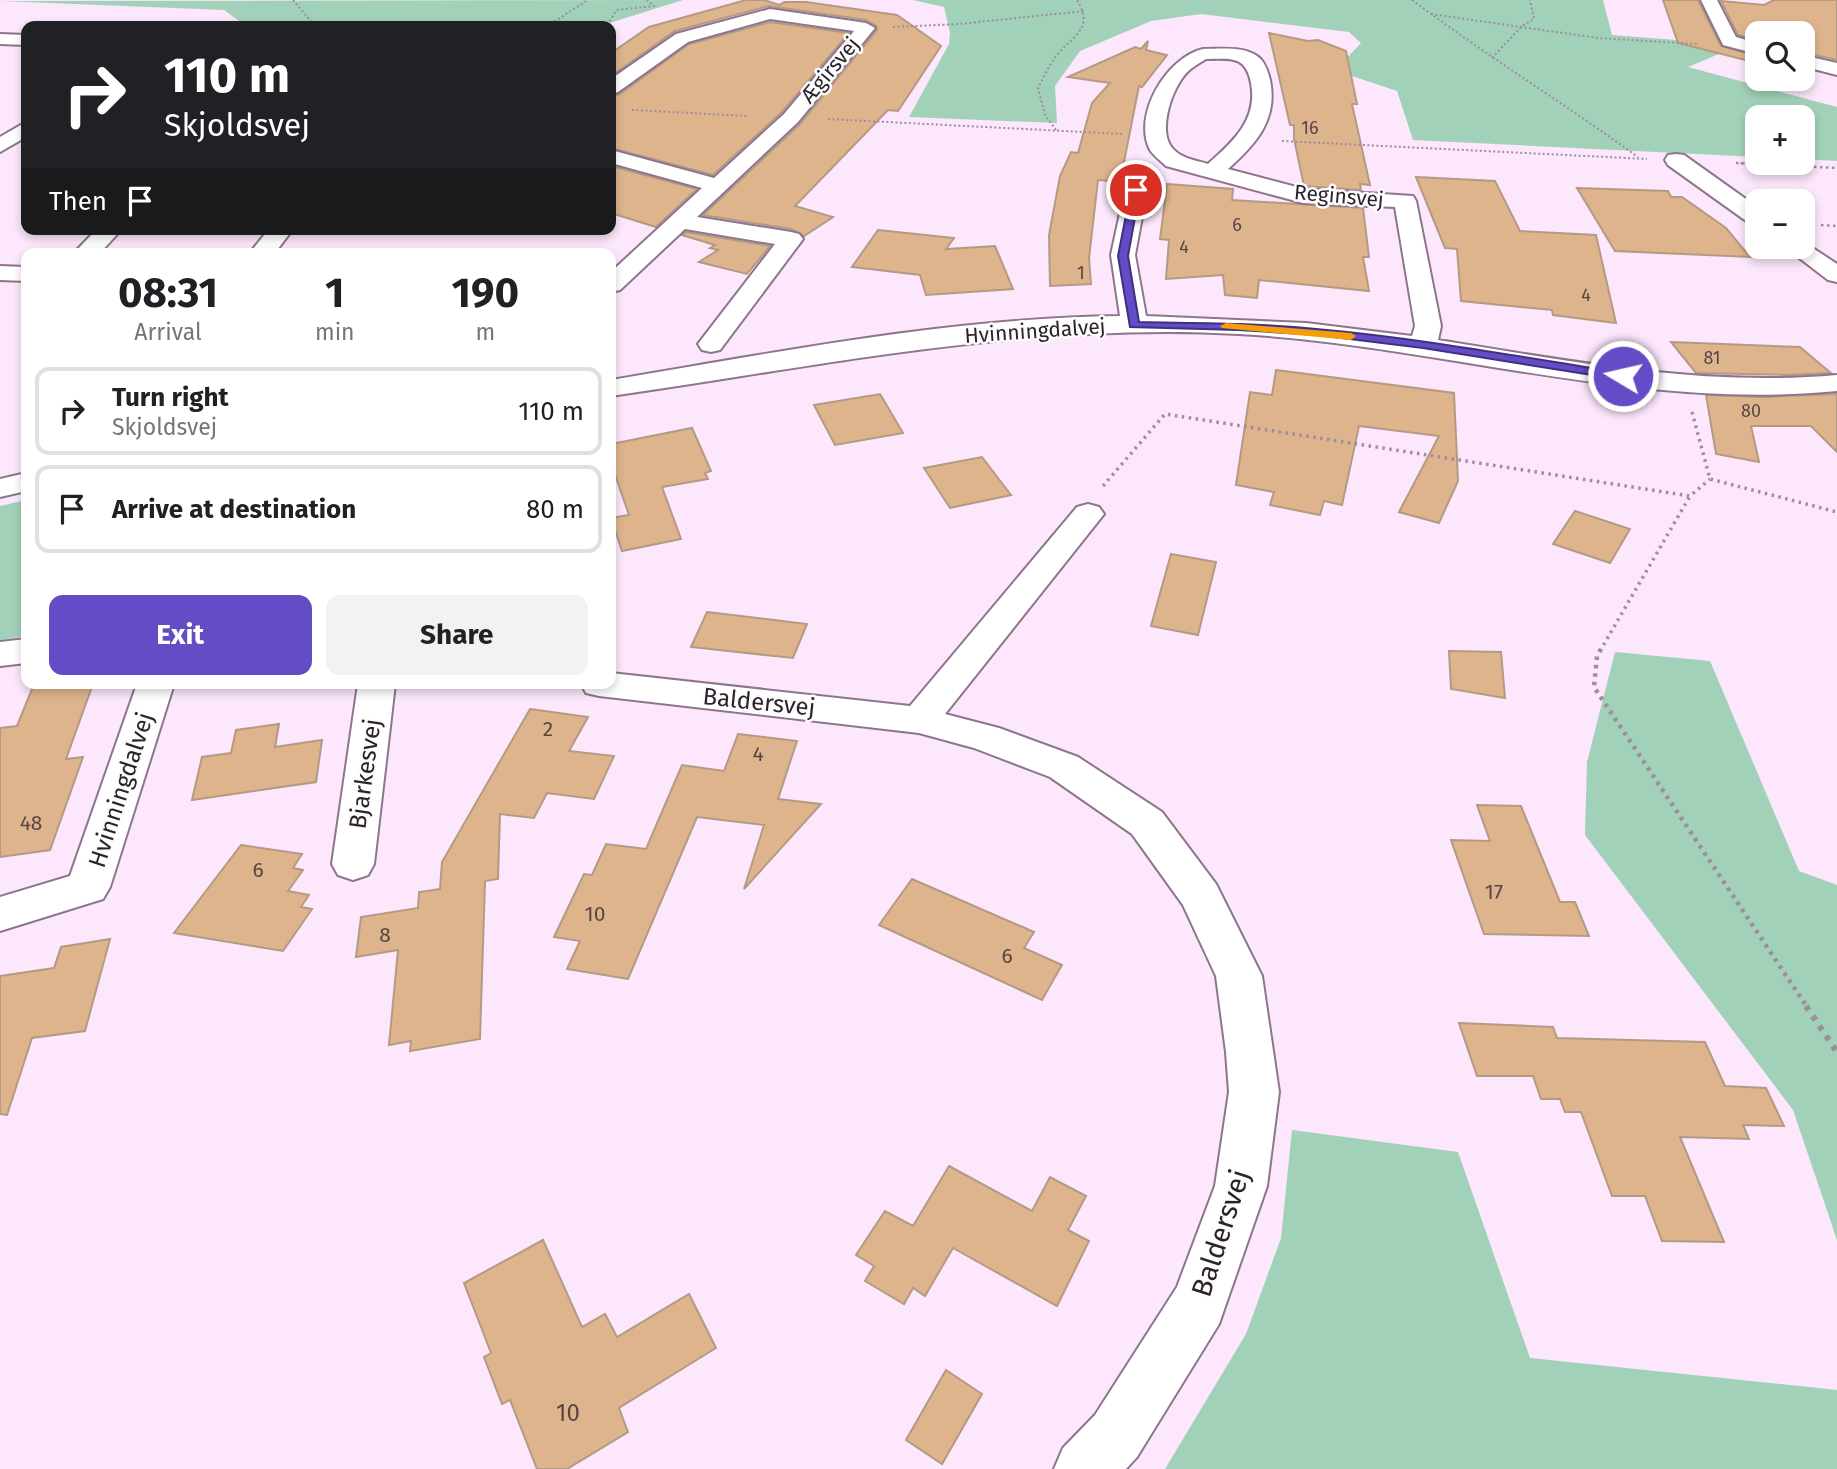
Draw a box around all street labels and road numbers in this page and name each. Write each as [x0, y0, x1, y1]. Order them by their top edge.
street label: Ægirsvej [794, 32, 865, 109]
street label: Reginsvej [1293, 179, 1385, 213]
street label: Hvinningdalvej [964, 313, 1106, 349]
street label: Baldersvej [701, 682, 817, 722]
street label: Hvinningdalvej [83, 709, 159, 871]
street label: Bjarkesvej [343, 717, 387, 831]
street label: Baldersvej [1184, 1165, 1257, 1301]

